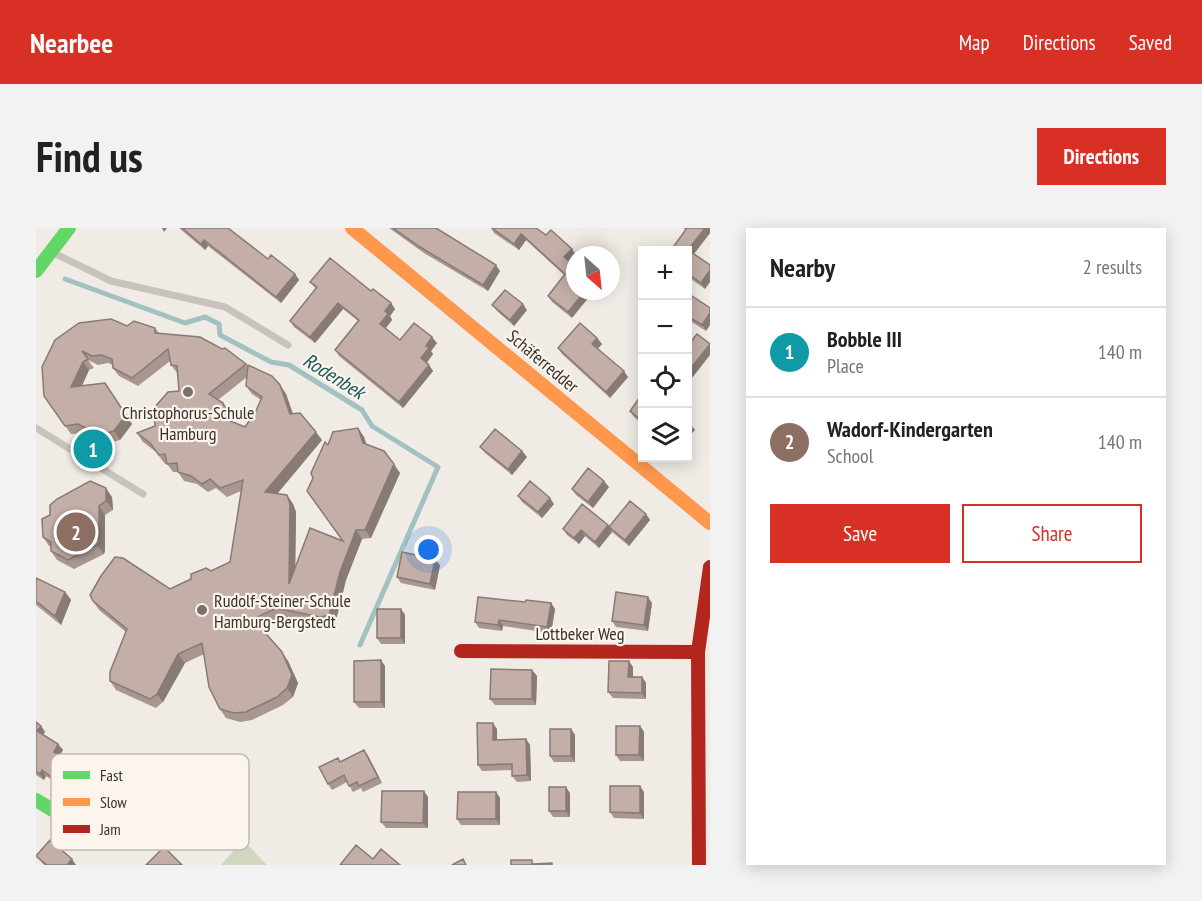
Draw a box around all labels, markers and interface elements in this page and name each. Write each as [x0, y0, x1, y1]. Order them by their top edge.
text: Nearbee [30, 24, 113, 61]
text: Map [959, 29, 990, 56]
text: Directions [1023, 29, 1096, 56]
text: Saved [1129, 29, 1172, 56]
button: Directions [1037, 128, 1166, 185]
text: Find us [36, 129, 143, 184]
north arrow [566, 246, 620, 300]
map controls [638, 246, 692, 462]
button: + [638, 246, 692, 300]
text: Nearby [770, 251, 835, 284]
text: 2 results [1083, 254, 1142, 280]
button: − [638, 300, 692, 354]
street label: Schäferredder [503, 324, 584, 398]
text: Bobble III [827, 325, 902, 353]
text: 1 [785, 339, 794, 365]
text: 140 m [1098, 339, 1142, 365]
water label: Rodenbek [298, 347, 372, 406]
text: Place [827, 353, 864, 379]
button: locate [638, 354, 692, 408]
marker: Christophorus-Schule Hamburg [181, 385, 195, 399]
place label: Christophorus-Schule Hamburg [122, 401, 254, 445]
button: layers [638, 408, 692, 462]
text: Wadorf-Kindergarten [827, 415, 993, 443]
pin: 1 [74, 426, 112, 472]
text: 2 [785, 429, 794, 455]
text: 140 m [1098, 429, 1142, 455]
text: School [827, 443, 873, 469]
button: Save [770, 504, 950, 563]
button: Share [962, 504, 1142, 563]
pin: 2 [56, 510, 96, 554]
your location [414, 535, 443, 564]
place label: Rudolf-Steiner-Schule Hamburg-Bergstedt [214, 589, 351, 633]
marker: Rudolf-Steiner-Schule Hamburg-Bergstedt [195, 603, 209, 617]
street label: Lottbeker Weg [536, 622, 624, 645]
legend [51, 754, 249, 850]
text: Fast [100, 765, 123, 785]
text: Slow [100, 792, 127, 812]
text: Jam [99, 819, 121, 839]

